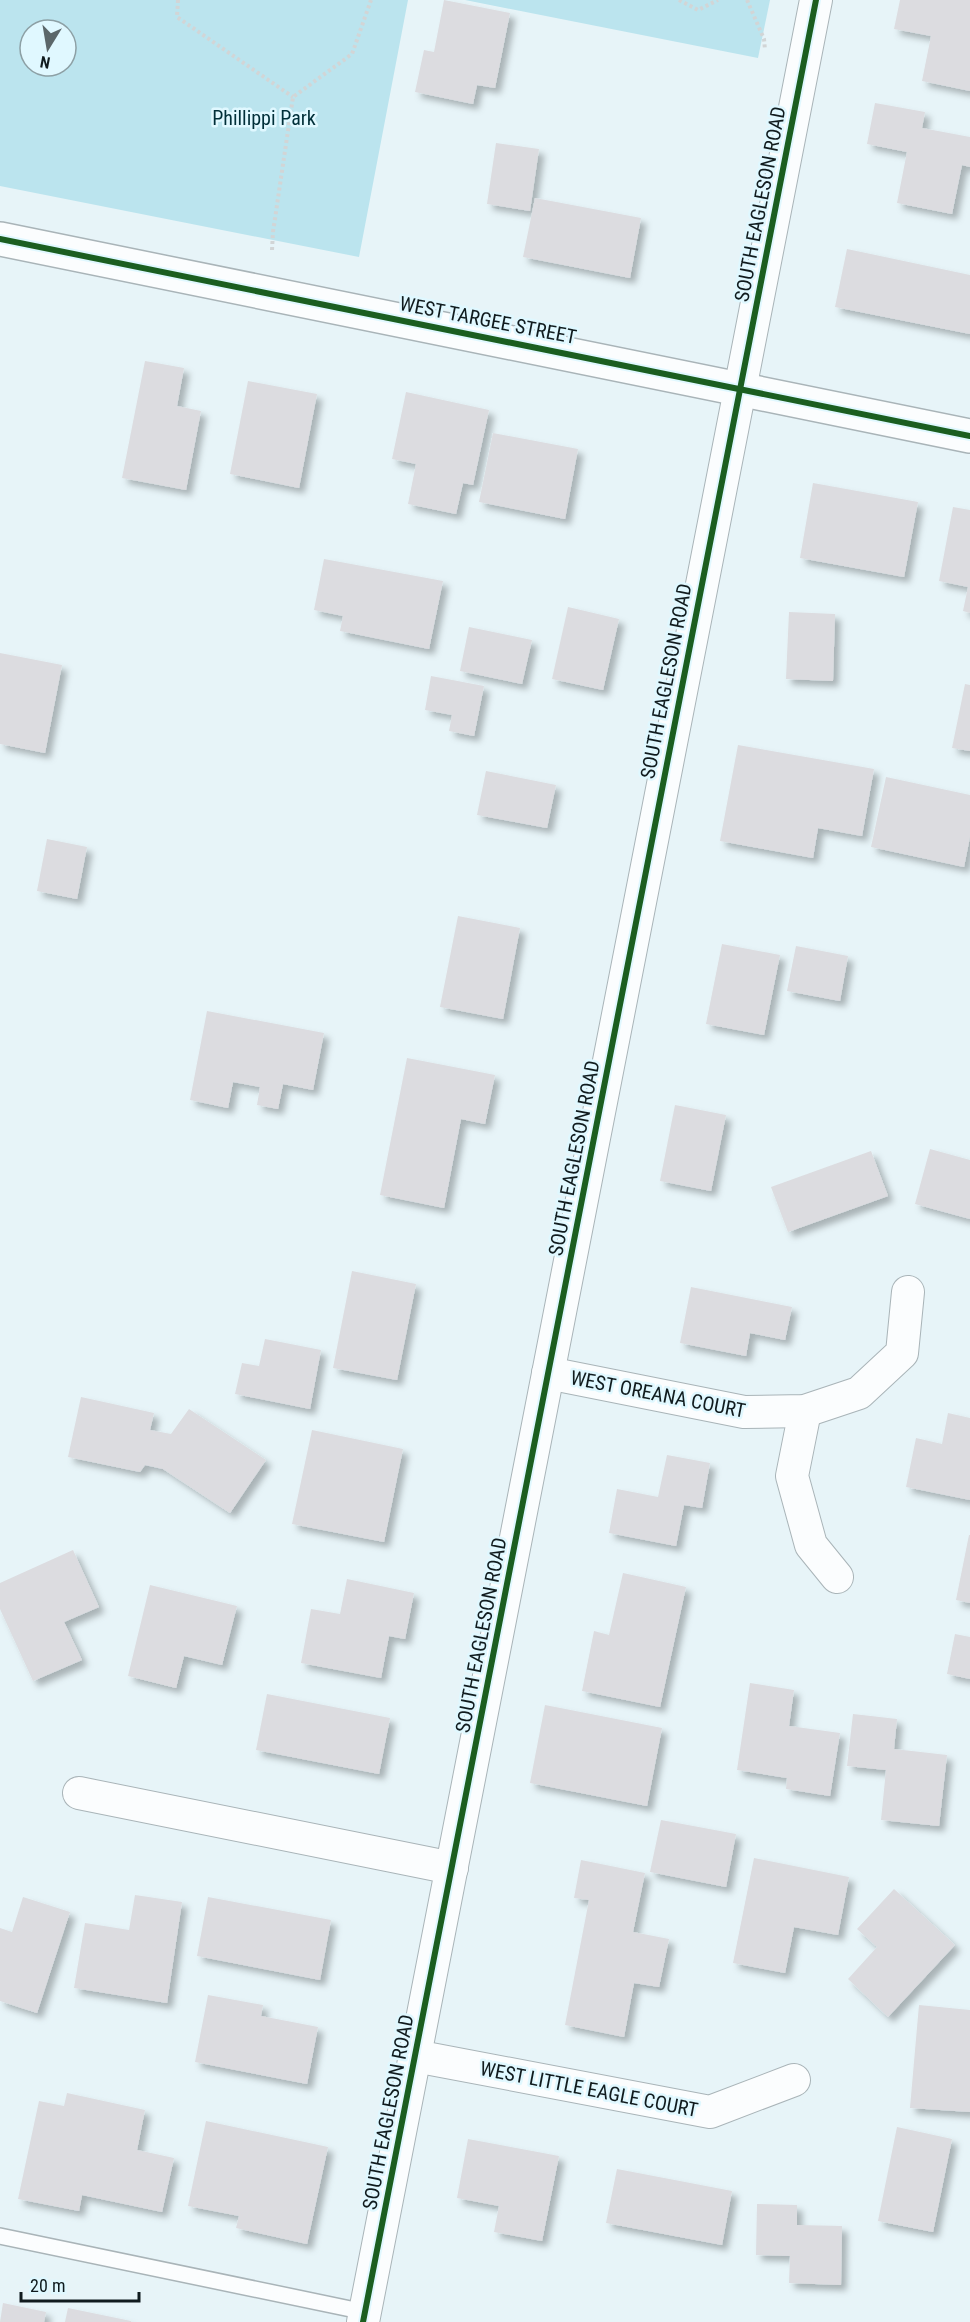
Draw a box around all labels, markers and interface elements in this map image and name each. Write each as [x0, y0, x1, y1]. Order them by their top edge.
north arrow [18, 18, 78, 78]
text: N [39, 52, 52, 72]
street label: SOUTH EAGLESON ROAD [729, 104, 791, 304]
park label: Phillippi Park [212, 106, 316, 130]
street label: WEST TARGEE STREET [397, 291, 579, 349]
street label: SOUTH EAGLESON ROAD [635, 581, 697, 781]
street label: SOUTH EAGLESON ROAD [543, 1058, 605, 1258]
street label: WEST OREANA COURT [568, 1365, 748, 1423]
street label: SOUTH EAGLESON ROAD [450, 1535, 512, 1735]
street label: SOUTH EAGLESON ROAD [357, 2012, 419, 2212]
street label: WEST LITTLE EAGLE COURT [478, 2056, 700, 2122]
scale bar [21, 2265, 140, 2303]
text: 20 m [30, 2275, 65, 2296]

